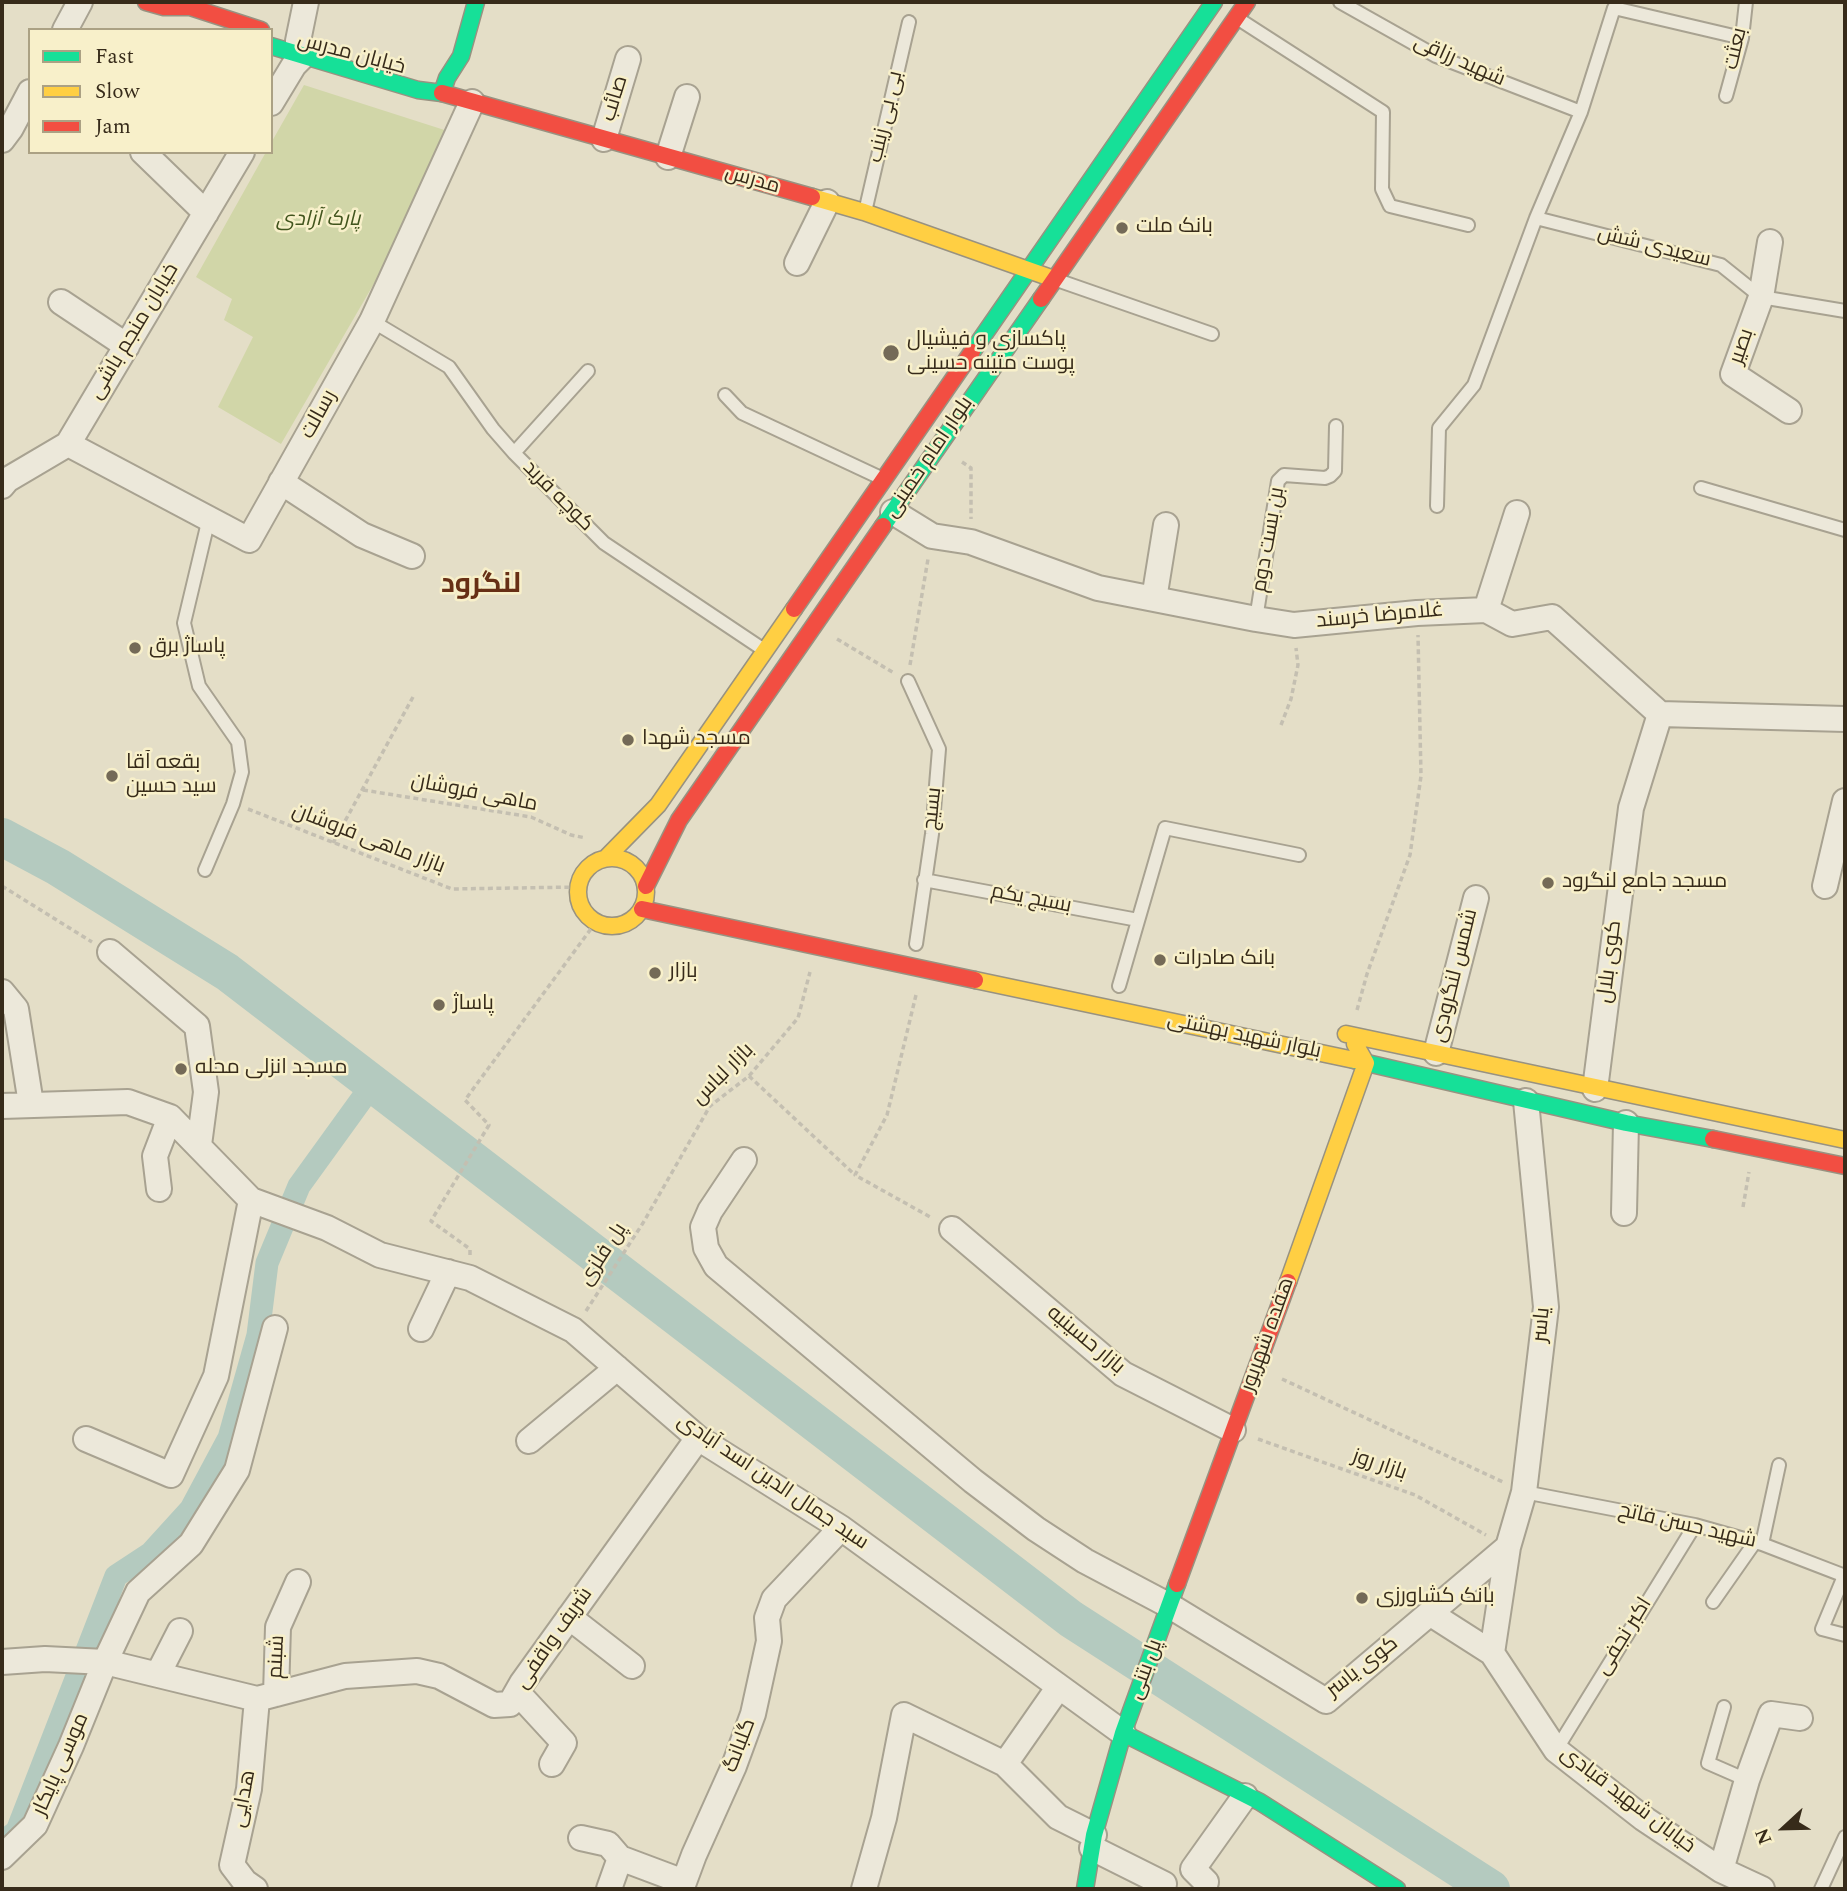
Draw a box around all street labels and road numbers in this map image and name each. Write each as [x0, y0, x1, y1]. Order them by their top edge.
street label: بعثت [1720, 26, 1754, 72]
street label: خیابان مدرس [294, 28, 408, 82]
street label: شهید رزاقی [1409, 31, 1509, 93]
street label: بی بی زینب [864, 69, 910, 165]
street label: صائب [597, 73, 635, 125]
street label: مدرس [722, 161, 782, 201]
street label: سعیدی شش [1595, 222, 1713, 274]
street label: خیابان منجم باشی [84, 259, 186, 405]
street label: بصیر [1725, 326, 1761, 368]
street label: رسالت [296, 386, 344, 444]
street label: بلوار امام خمینی [880, 392, 980, 524]
street label: کوچه فرید [516, 456, 598, 538]
street label: بن بست دوم [1248, 485, 1292, 595]
street label: غلامرضا خرسند [1315, 599, 1445, 635]
street label: ماهی فروشان [409, 769, 539, 819]
street label: بسیج [919, 786, 949, 832]
street label: بازار ماهی فروشان [288, 799, 448, 881]
street label: بسیج یکم [989, 880, 1073, 920]
street label: شمس لنگرودی [1427, 907, 1485, 1045]
street label: کوی بلال [1593, 919, 1629, 1005]
street label: بلوار شهید بهشتی [1165, 1008, 1323, 1066]
street label: بازار لباس [688, 1039, 760, 1111]
street label: پل فلزی [574, 1219, 634, 1291]
street label: هفده شهریور [1237, 1274, 1301, 1396]
street label: بازار حسینیه [1041, 1301, 1129, 1381]
street label: یاسر [1529, 1306, 1557, 1344]
street label: سید جمال الدین اسد آبادی [672, 1410, 872, 1556]
street label: بازار روز [1348, 1445, 1410, 1487]
street label: شهید حسن فاتح [1616, 1499, 1758, 1555]
street label: شریف واقفی [511, 1583, 599, 1695]
street label: اکبر نجفی [1591, 1594, 1659, 1680]
street label: کوی یاسر [1322, 1632, 1404, 1704]
street label: شبنم [264, 1635, 292, 1679]
street label: پل بتنی [1125, 1637, 1169, 1703]
street label: موسی پایکار [28, 1710, 96, 1820]
street label: گلبانگ [719, 1715, 763, 1777]
street label: خیابان شهید قبادی [1554, 1742, 1700, 1860]
street label: هدایی [227, 1768, 263, 1830]

